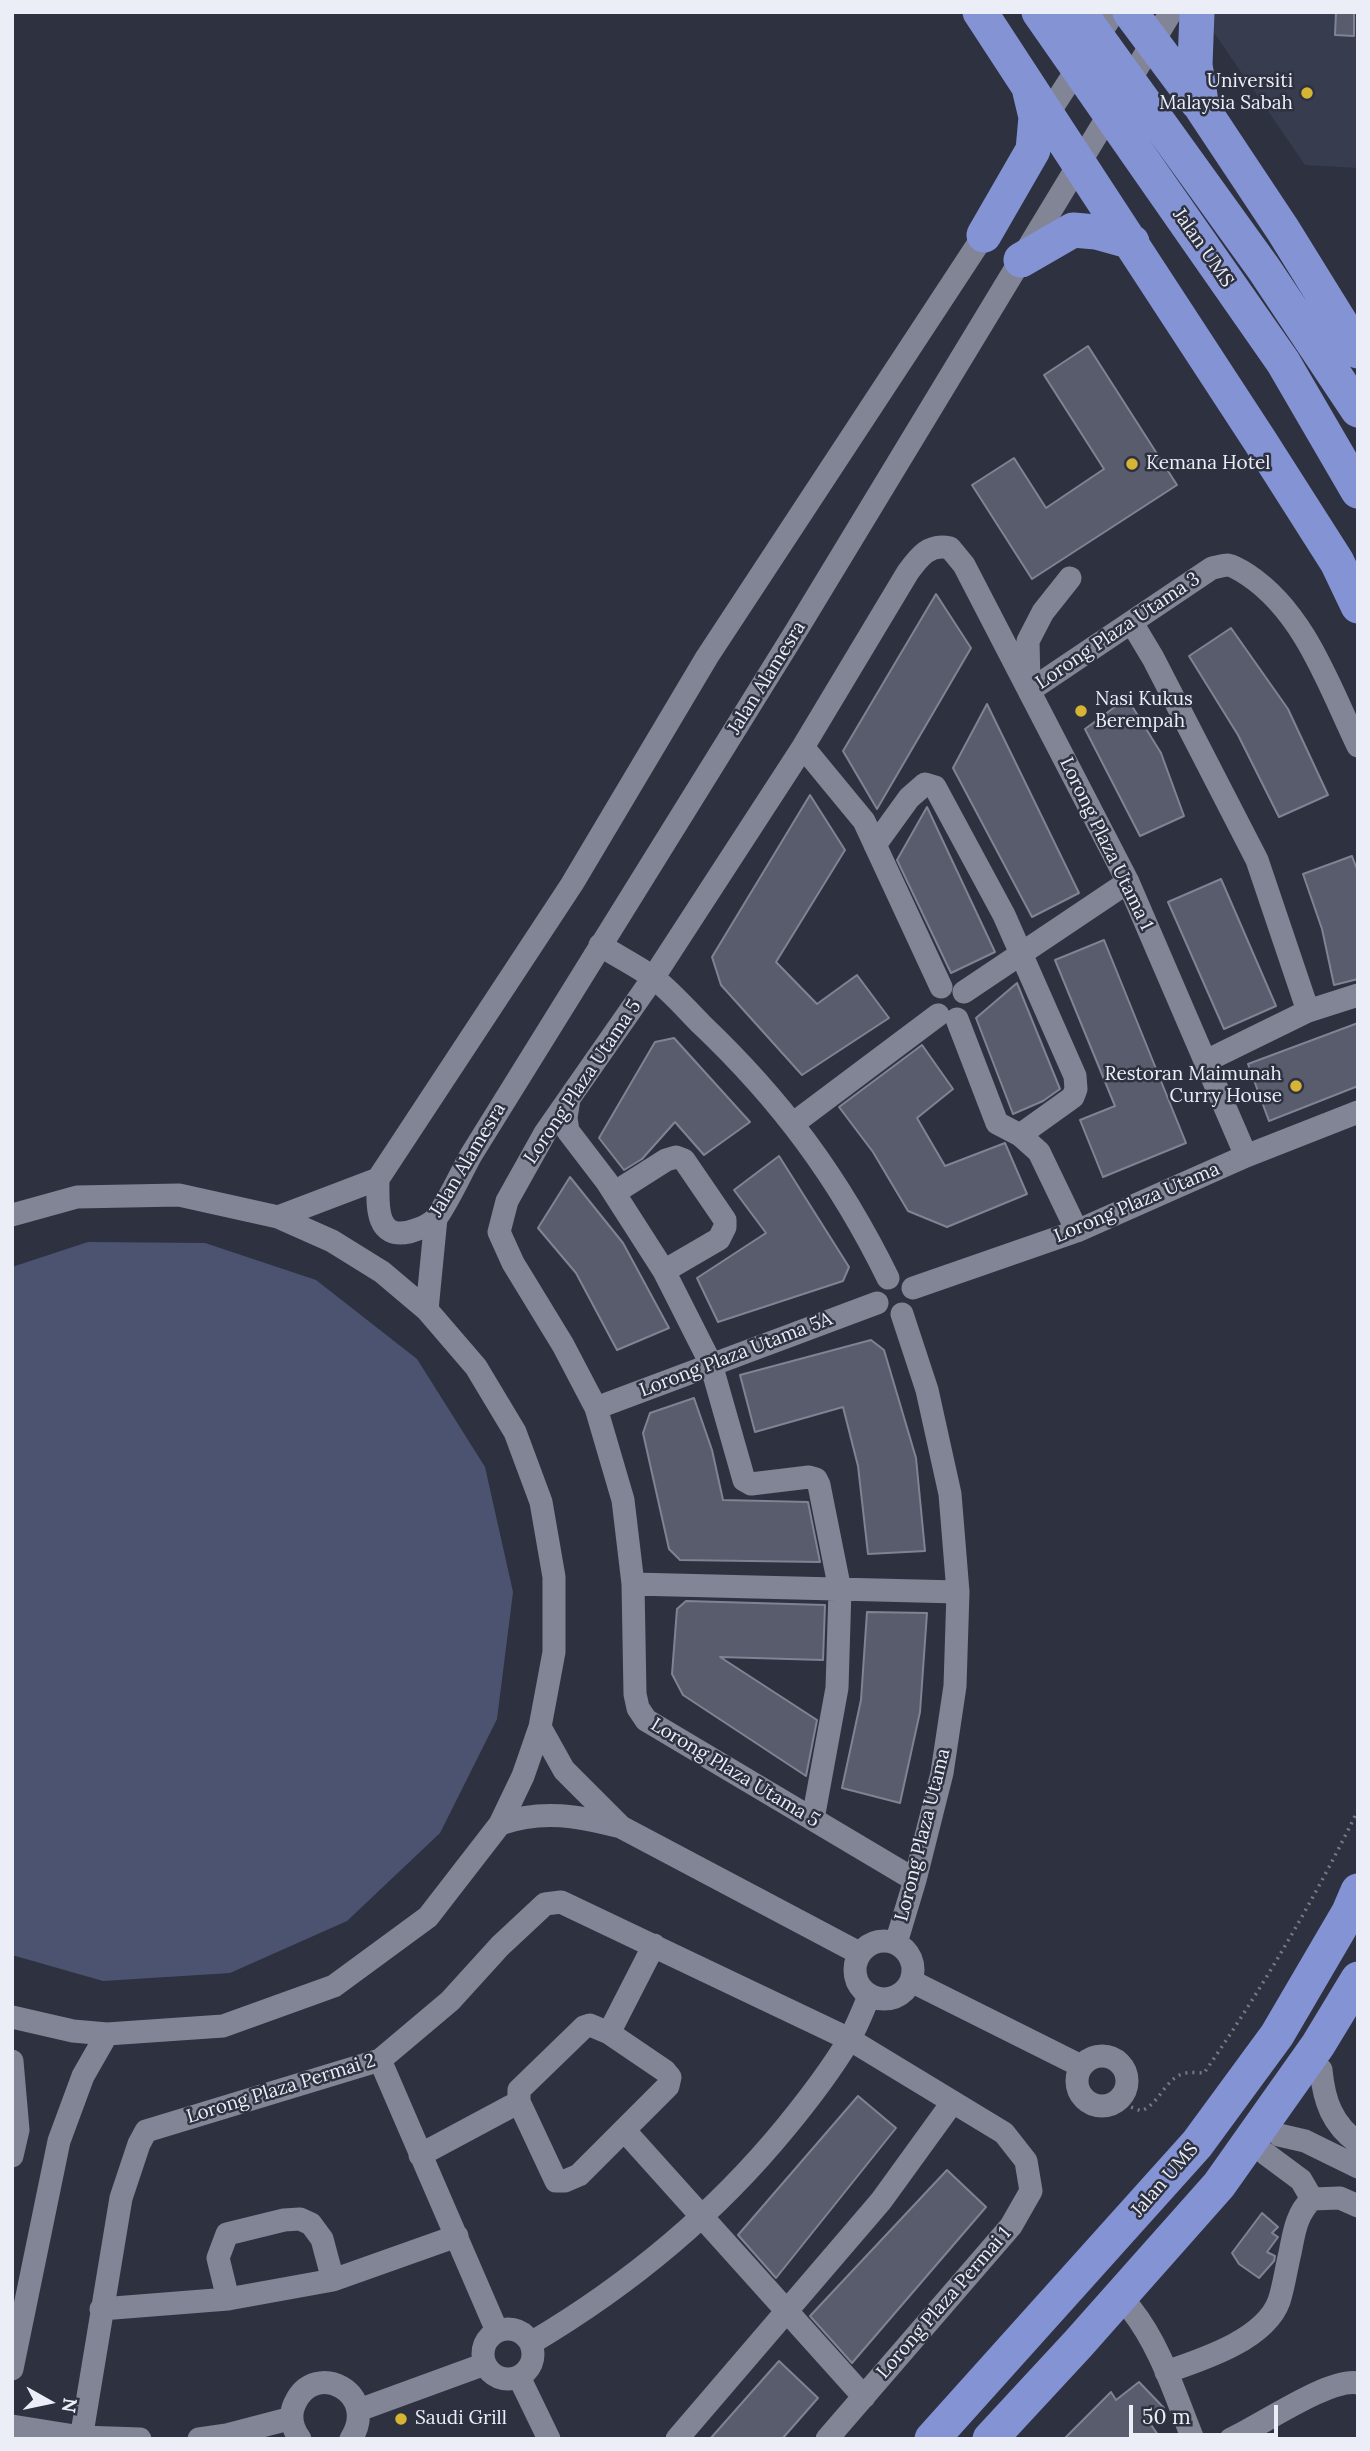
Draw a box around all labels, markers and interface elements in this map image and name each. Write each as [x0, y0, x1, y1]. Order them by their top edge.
place label: Universiti Malaysia Sabah [1159, 71, 1293, 115]
marker: Universiti Malaysia Sabah [1299, 85, 1315, 101]
street label: Jalan UMS [1168, 204, 1238, 292]
place label: Kemana Hotel [1146, 453, 1270, 475]
marker: Kemana Hotel [1124, 456, 1140, 472]
street label: Lorong Plaza Utama 3 [1032, 568, 1204, 694]
street label: Jalan Alamesra [723, 617, 811, 739]
place label: Nasi Kukus Berempah [1095, 689, 1193, 733]
marker: Nasi Kukus Berempah [1073, 703, 1089, 719]
street label: Lorong Plaza Utama 1 [1054, 754, 1158, 934]
street label: Lorong Plaza Utama 5 [520, 996, 646, 1168]
place label: Restoran Maimunah Curry House [1105, 1064, 1282, 1108]
marker: Restoran Maimunah Curry House [1288, 1078, 1304, 1094]
street label: Jalan Alamesra [425, 1099, 511, 1221]
street label: Lorong Plaza Utama [1051, 1158, 1223, 1248]
street label: Lorong Plaza Utama 5A [636, 1308, 836, 1402]
street label: Lorong Plaza Utama 5 [647, 1714, 823, 1832]
street label: Lorong Plaza Utama [890, 1746, 956, 1924]
street label: Lorong Plaza Permai 2 [184, 2049, 378, 2129]
street label: Jalan UMS [1127, 2138, 1203, 2222]
street label: Lorong Plaza Permai 1 [872, 2223, 1016, 2383]
north arrow [14, 2367, 84, 2437]
scale bar [1132, 2392, 1281, 2436]
text: N [57, 2396, 83, 2414]
text: 50 m [1142, 2403, 1191, 2430]
place label: Saudi Grill [415, 2408, 507, 2430]
marker: Saudi Grill [393, 2411, 409, 2427]

